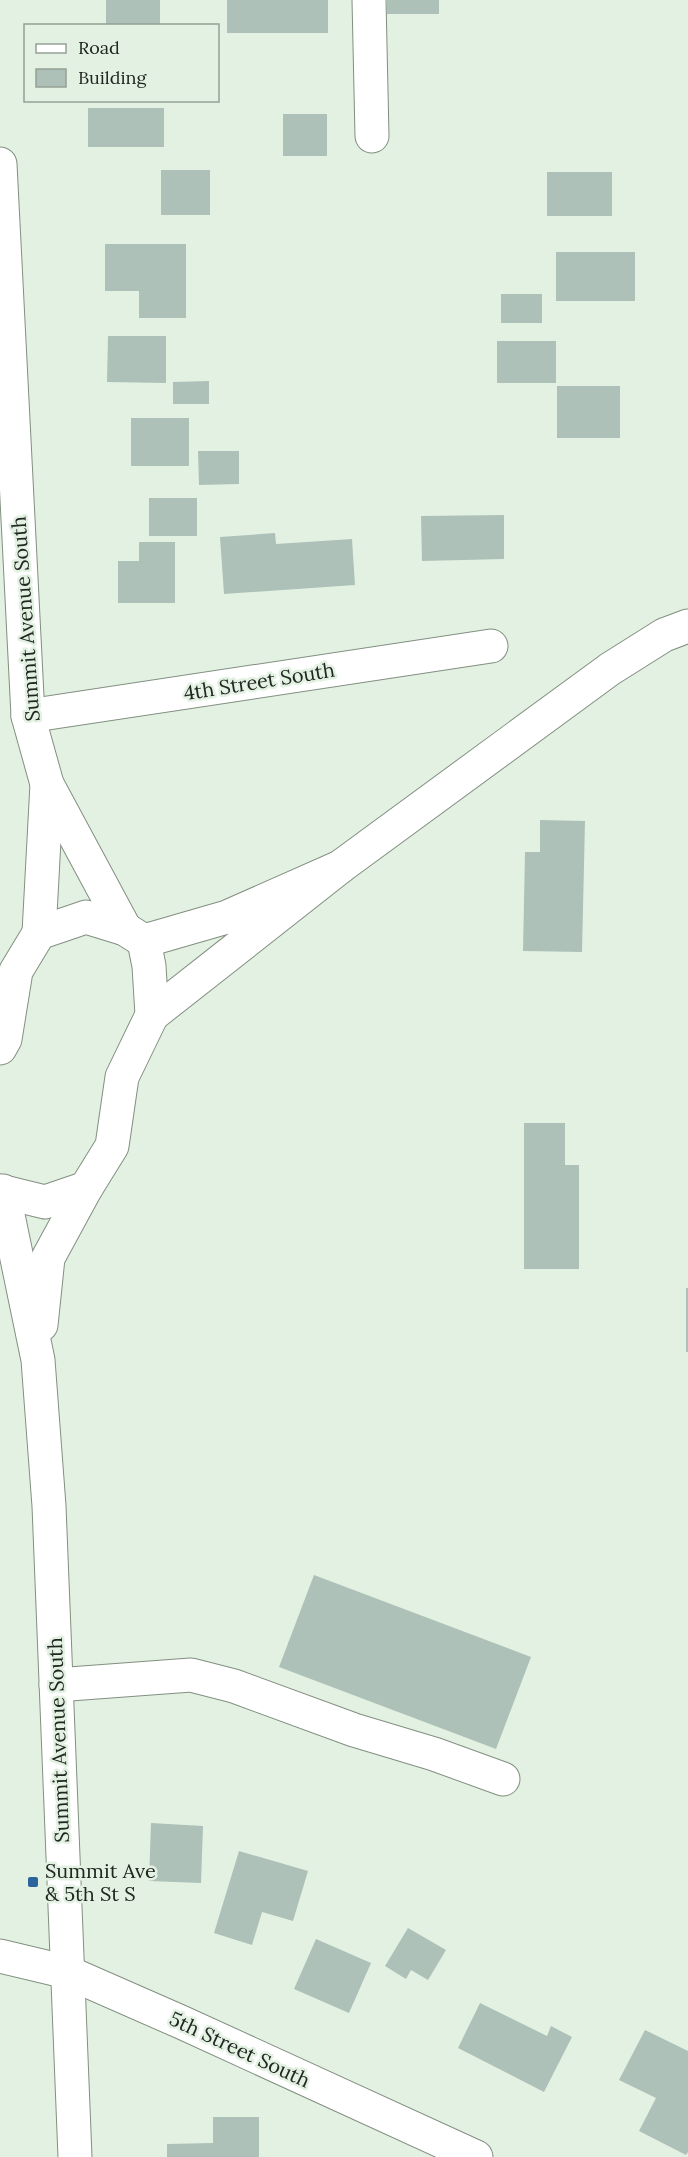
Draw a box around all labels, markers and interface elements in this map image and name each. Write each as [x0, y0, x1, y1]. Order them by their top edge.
legend [24, 24, 219, 102]
text: Road [78, 36, 120, 59]
text: Building [78, 66, 148, 89]
street label: Summit Avenue South [5, 516, 45, 722]
street label: 4th Street South [182, 657, 336, 705]
street label: Summit Avenue South [42, 1637, 74, 1843]
place label: Summit Ave & 5th St S [45, 1858, 156, 1906]
marker: Summit Ave & 5th St S [26, 1875, 40, 1889]
street label: 5th Street South [166, 2005, 314, 2093]

